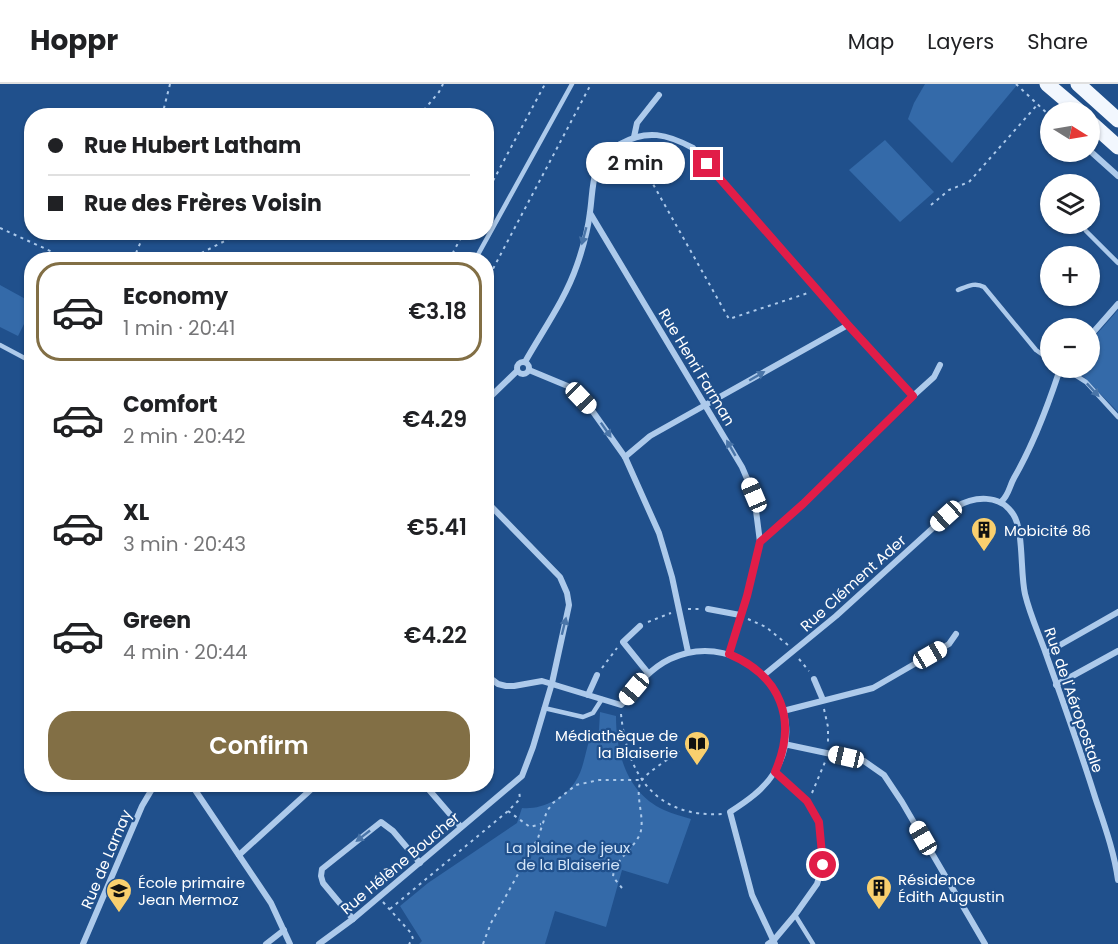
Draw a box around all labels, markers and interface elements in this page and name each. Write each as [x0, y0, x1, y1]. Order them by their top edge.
text: Hoppr [30, 21, 118, 60]
text: Map [848, 27, 894, 56]
text: Layers [927, 27, 994, 56]
text: Share [1027, 27, 1088, 56]
north arrow [1040, 102, 1100, 162]
map controls [1040, 102, 1100, 378]
text: Rue Hubert Latham [84, 130, 301, 161]
callout: 2 min [587, 143, 686, 185]
text: 2 min [608, 149, 663, 177]
route end [693, 150, 720, 177]
button: layers [1040, 174, 1100, 234]
text: Rue des Frères Voisin [84, 188, 322, 219]
one-way arrow [579, 227, 589, 245]
button: + [1040, 246, 1100, 306]
text: Economy [123, 281, 228, 312]
icon: car [51, 285, 105, 339]
text: €3.18 [408, 296, 467, 327]
street label: Rue Henri Farman [654, 305, 740, 429]
text: 1 min · 20:41 [123, 314, 235, 342]
button: − [1040, 318, 1100, 378]
one-way arrow [749, 371, 766, 381]
car [562, 379, 600, 417]
one-way arrow [1086, 382, 1099, 397]
text: Comfort [123, 389, 217, 420]
icon: car [51, 393, 105, 447]
text: €4.29 [403, 404, 467, 435]
one-way arrow [600, 421, 612, 437]
text: 2 min · 20:42 [123, 422, 245, 450]
one-way arrow [726, 439, 736, 456]
car [739, 475, 769, 515]
text: XL [123, 497, 149, 528]
car [927, 497, 965, 535]
icon: car [51, 501, 105, 555]
text: €5.41 [407, 512, 467, 543]
building icon: Mobicité 86 [969, 515, 999, 553]
place label: Mobicité 86 [1004, 520, 1091, 541]
text: 3 min · 20:43 [123, 530, 246, 558]
street label: Rue Clément Ader [796, 530, 911, 636]
text: Green [123, 605, 191, 636]
icon: car [51, 609, 105, 663]
one-way arrow [560, 617, 570, 635]
text: €4.22 [404, 620, 467, 651]
street label: Rue de l'Aéropostale [1039, 625, 1109, 775]
text: 4 min · 20:44 [123, 638, 248, 666]
car [910, 638, 950, 672]
car [616, 669, 652, 709]
button: Confirm [48, 711, 470, 780]
place label: Médiathèque de la Blaiserie [555, 725, 678, 763]
library icon: Médiathèque de la Blaiserie [682, 729, 712, 767]
car [826, 744, 866, 770]
street label: Rue de Larnay [76, 806, 137, 912]
street label: Rue Hélène Boucher [336, 807, 464, 919]
car [906, 818, 940, 858]
one-way arrow [355, 830, 371, 843]
park label: La plaine de jeux de la Blaiserie [506, 837, 630, 875]
route start [809, 851, 836, 878]
place label: Résidence Édith Augustin [898, 869, 1005, 907]
place label: École primaire Jean Mermoz [138, 872, 245, 910]
building icon: Résidence Édith Augustin [864, 873, 894, 911]
school or university icon: École primaire Jean Mermoz [104, 876, 134, 914]

